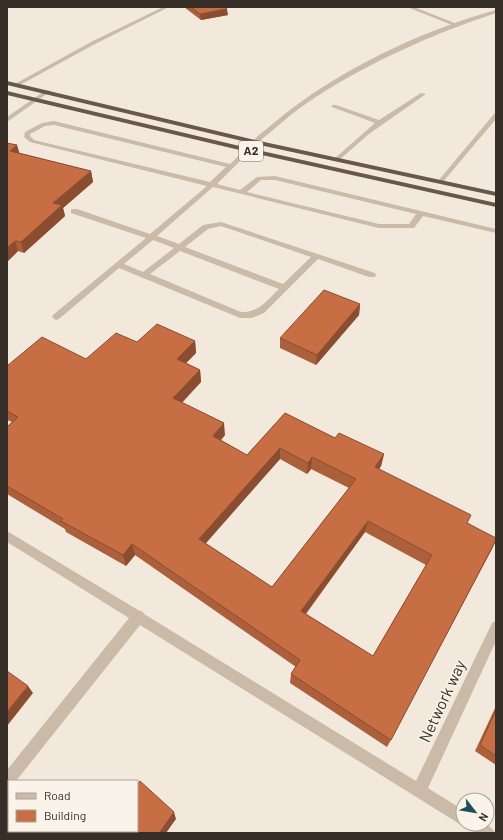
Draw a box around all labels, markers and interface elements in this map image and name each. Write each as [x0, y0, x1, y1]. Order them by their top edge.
road number: A2 [239, 141, 263, 161]
street label: Network way [414, 656, 469, 745]
legend [8, 780, 138, 832]
text: Road [44, 788, 71, 802]
north arrow [455, 792, 495, 832]
text: Building [44, 808, 86, 822]
text: N [477, 811, 491, 824]

